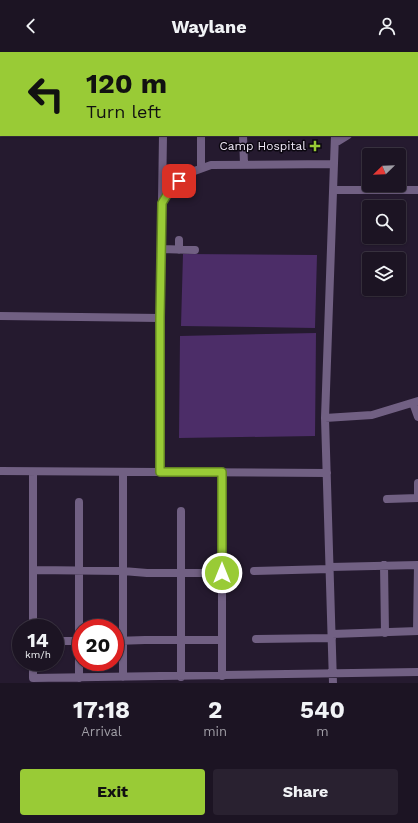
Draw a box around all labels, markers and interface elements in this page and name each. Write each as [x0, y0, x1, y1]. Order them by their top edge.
icon: back [20, 15, 42, 37]
icon: person [376, 15, 398, 37]
text: Waylane [171, 16, 247, 37]
text: 120 m [86, 67, 167, 100]
icon: left [20, 68, 72, 120]
text: Turn left [86, 101, 161, 122]
place label: Camp Hospital [219, 139, 306, 153]
marker: Camp Hospital [309, 140, 321, 152]
north arrow [362, 148, 406, 192]
map controls [362, 148, 406, 296]
pin [162, 164, 196, 198]
icon: arrive [168, 170, 190, 192]
button: search [362, 200, 406, 244]
button: layers [362, 252, 406, 296]
position arrow [201, 552, 243, 594]
speed limit sign: 20 [72, 619, 124, 671]
text: 14 [27, 628, 49, 652]
text: km/h [25, 649, 51, 660]
text: 17:18 [73, 696, 130, 724]
text: 2 [208, 696, 222, 724]
text: 540 [300, 696, 345, 724]
text: Arrival [81, 724, 122, 739]
text: min [203, 724, 227, 739]
text: m [316, 724, 329, 739]
button: Exit [20, 769, 205, 815]
button: Share [213, 769, 398, 815]

